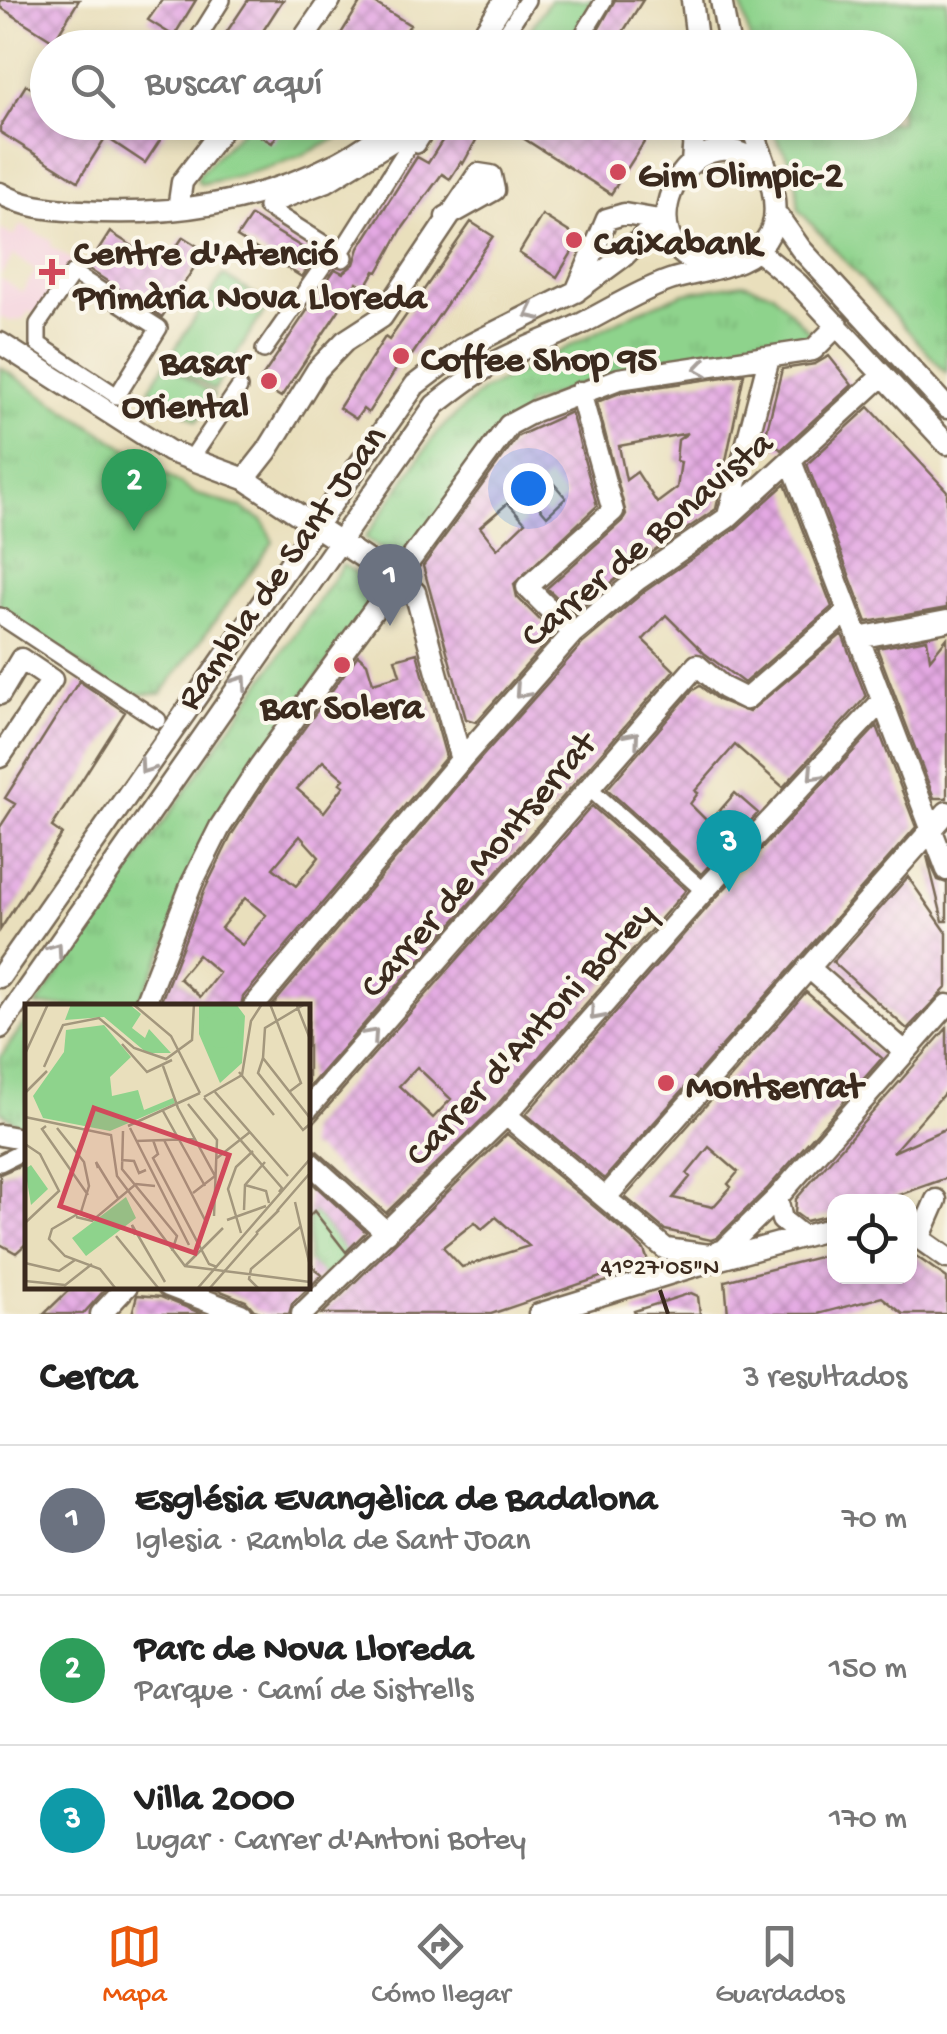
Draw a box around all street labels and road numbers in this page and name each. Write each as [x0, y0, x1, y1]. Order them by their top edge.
street label: Rambla de Sant Joan [169, 419, 399, 720]
street label: Carrer de Bonavista [514, 422, 785, 660]
street label: Carrer de Montserrat [353, 722, 610, 1009]
street label: Carrer d'Antoni Botey [398, 894, 667, 1178]

